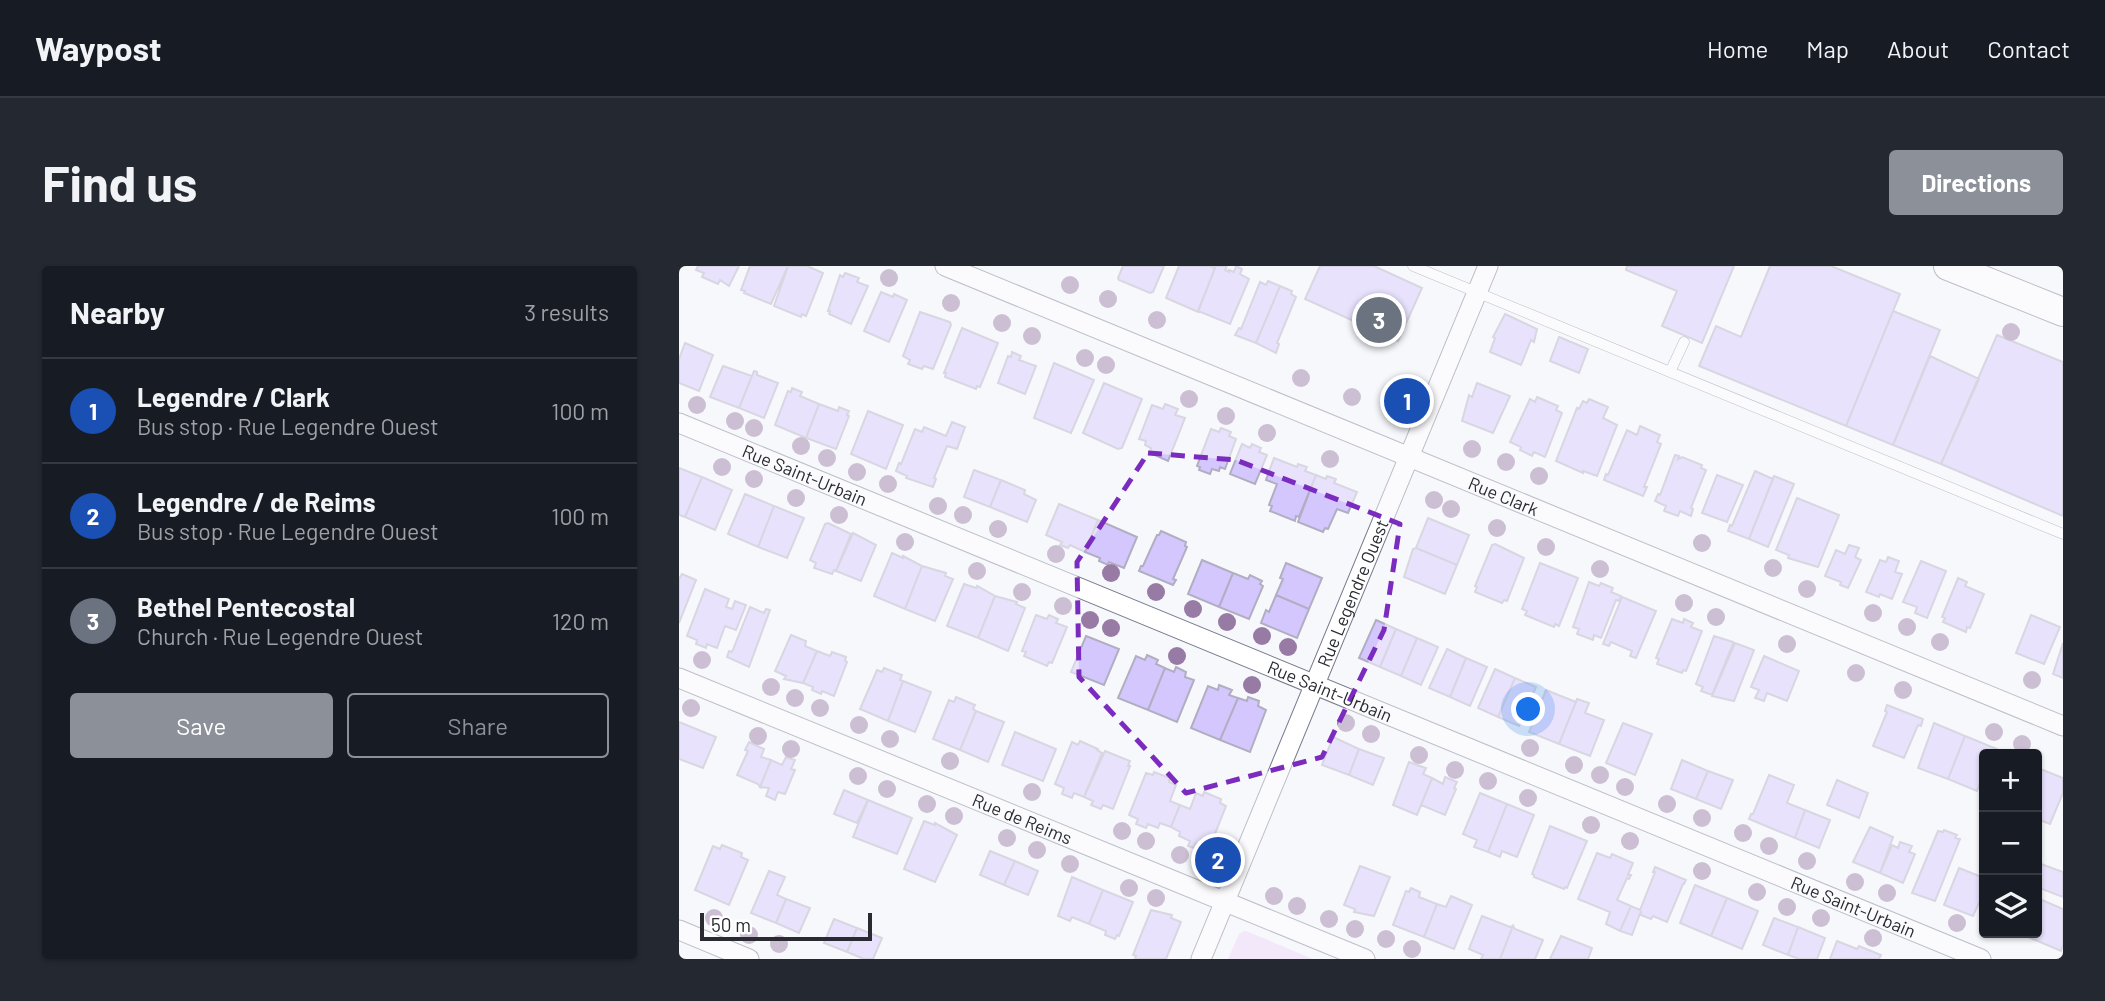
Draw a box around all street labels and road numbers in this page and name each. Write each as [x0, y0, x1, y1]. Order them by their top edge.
street label: Rue Saint-Urbain [739, 439, 870, 510]
street label: Rue Clark [1465, 472, 1542, 520]
street label: Rue Legendre Ouest [1312, 516, 1393, 670]
street label: Rue Saint-Urbain [1264, 656, 1396, 726]
street label: Rue de Reims [969, 788, 1075, 849]
street label: Rue Saint-Urbain [1788, 871, 1919, 942]

